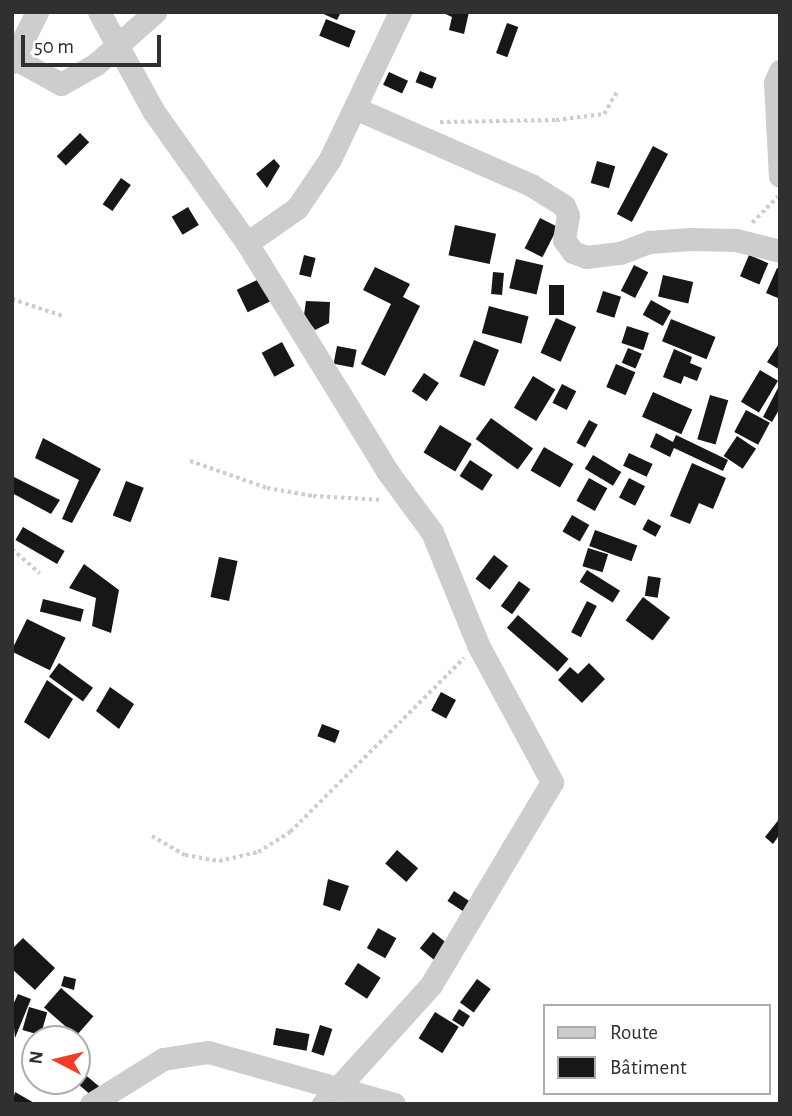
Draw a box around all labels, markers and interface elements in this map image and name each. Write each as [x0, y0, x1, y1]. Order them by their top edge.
scale bar [24, 21, 164, 65]
text: 50 m [34, 36, 74, 57]
legend [544, 1004, 771, 1095]
text: Route [610, 1022, 658, 1043]
north arrow [21, 1025, 91, 1095]
text: N [26, 1050, 47, 1065]
text: Bâtiment [610, 1057, 687, 1078]

